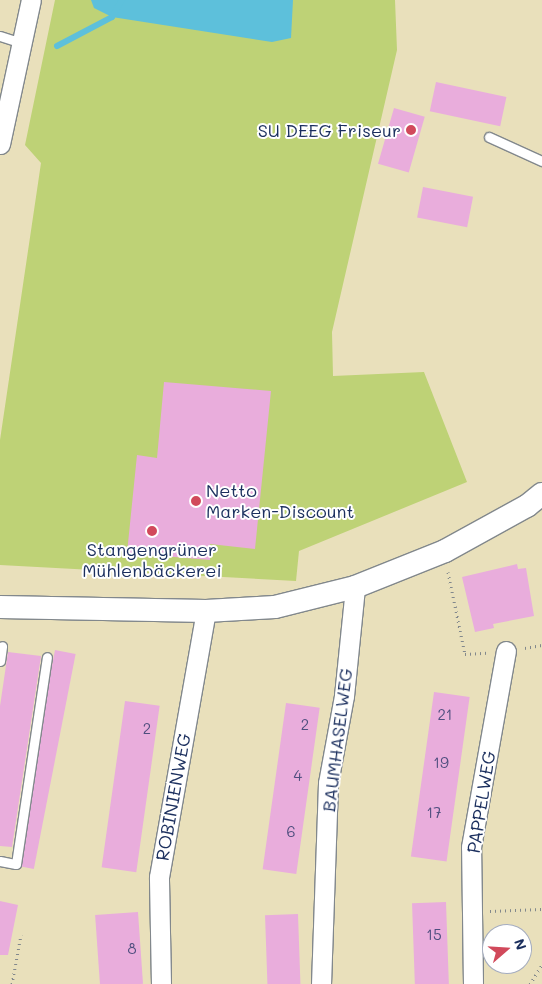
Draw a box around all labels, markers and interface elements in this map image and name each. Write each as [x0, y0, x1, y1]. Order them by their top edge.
place label: SU DEEG Friseur [258, 119, 401, 141]
marker: SU DEEG Friseur [405, 124, 417, 136]
place label: Netto Marken-Discount [206, 480, 354, 522]
marker: Netto Marken-Discount [190, 495, 202, 507]
marker: Stangengrüner Mühlenbäckerei [146, 525, 158, 537]
place label: Stangengrüner Mühlenbäckerei [82, 539, 222, 582]
street label: BAUMHASELWEG [317, 667, 357, 813]
house number: 21 [437, 706, 453, 724]
house number: 2 [301, 716, 309, 734]
house number: 2 [143, 720, 151, 738]
street label: ROBINIENWEG [151, 732, 195, 862]
street label: PAPPELWEG [462, 749, 500, 855]
house number: 19 [433, 754, 449, 772]
house number: 4 [294, 767, 302, 785]
house number: 17 [426, 804, 442, 822]
house number: 6 [286, 823, 296, 841]
north arrow [482, 924, 532, 974]
house number: 15 [426, 926, 442, 944]
text: N [510, 936, 531, 952]
house number: 8 [127, 940, 137, 958]

